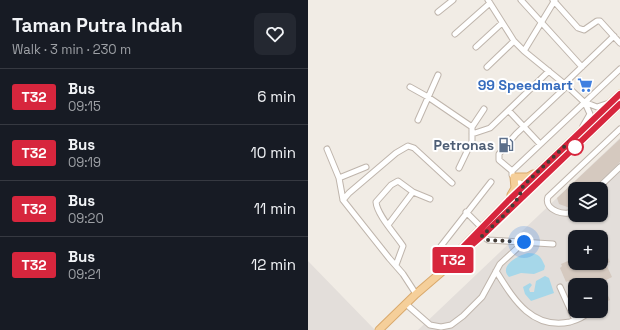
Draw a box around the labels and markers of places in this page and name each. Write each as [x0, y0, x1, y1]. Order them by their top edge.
place label: 99 Speedmart [478, 76, 573, 94]
supermarket icon: 99 Speedmart [576, 76, 594, 94]
place label: Petronas [434, 136, 494, 154]
fuel station icon: Petronas [497, 136, 515, 154]
unlabelled marker [566, 138, 584, 156]

